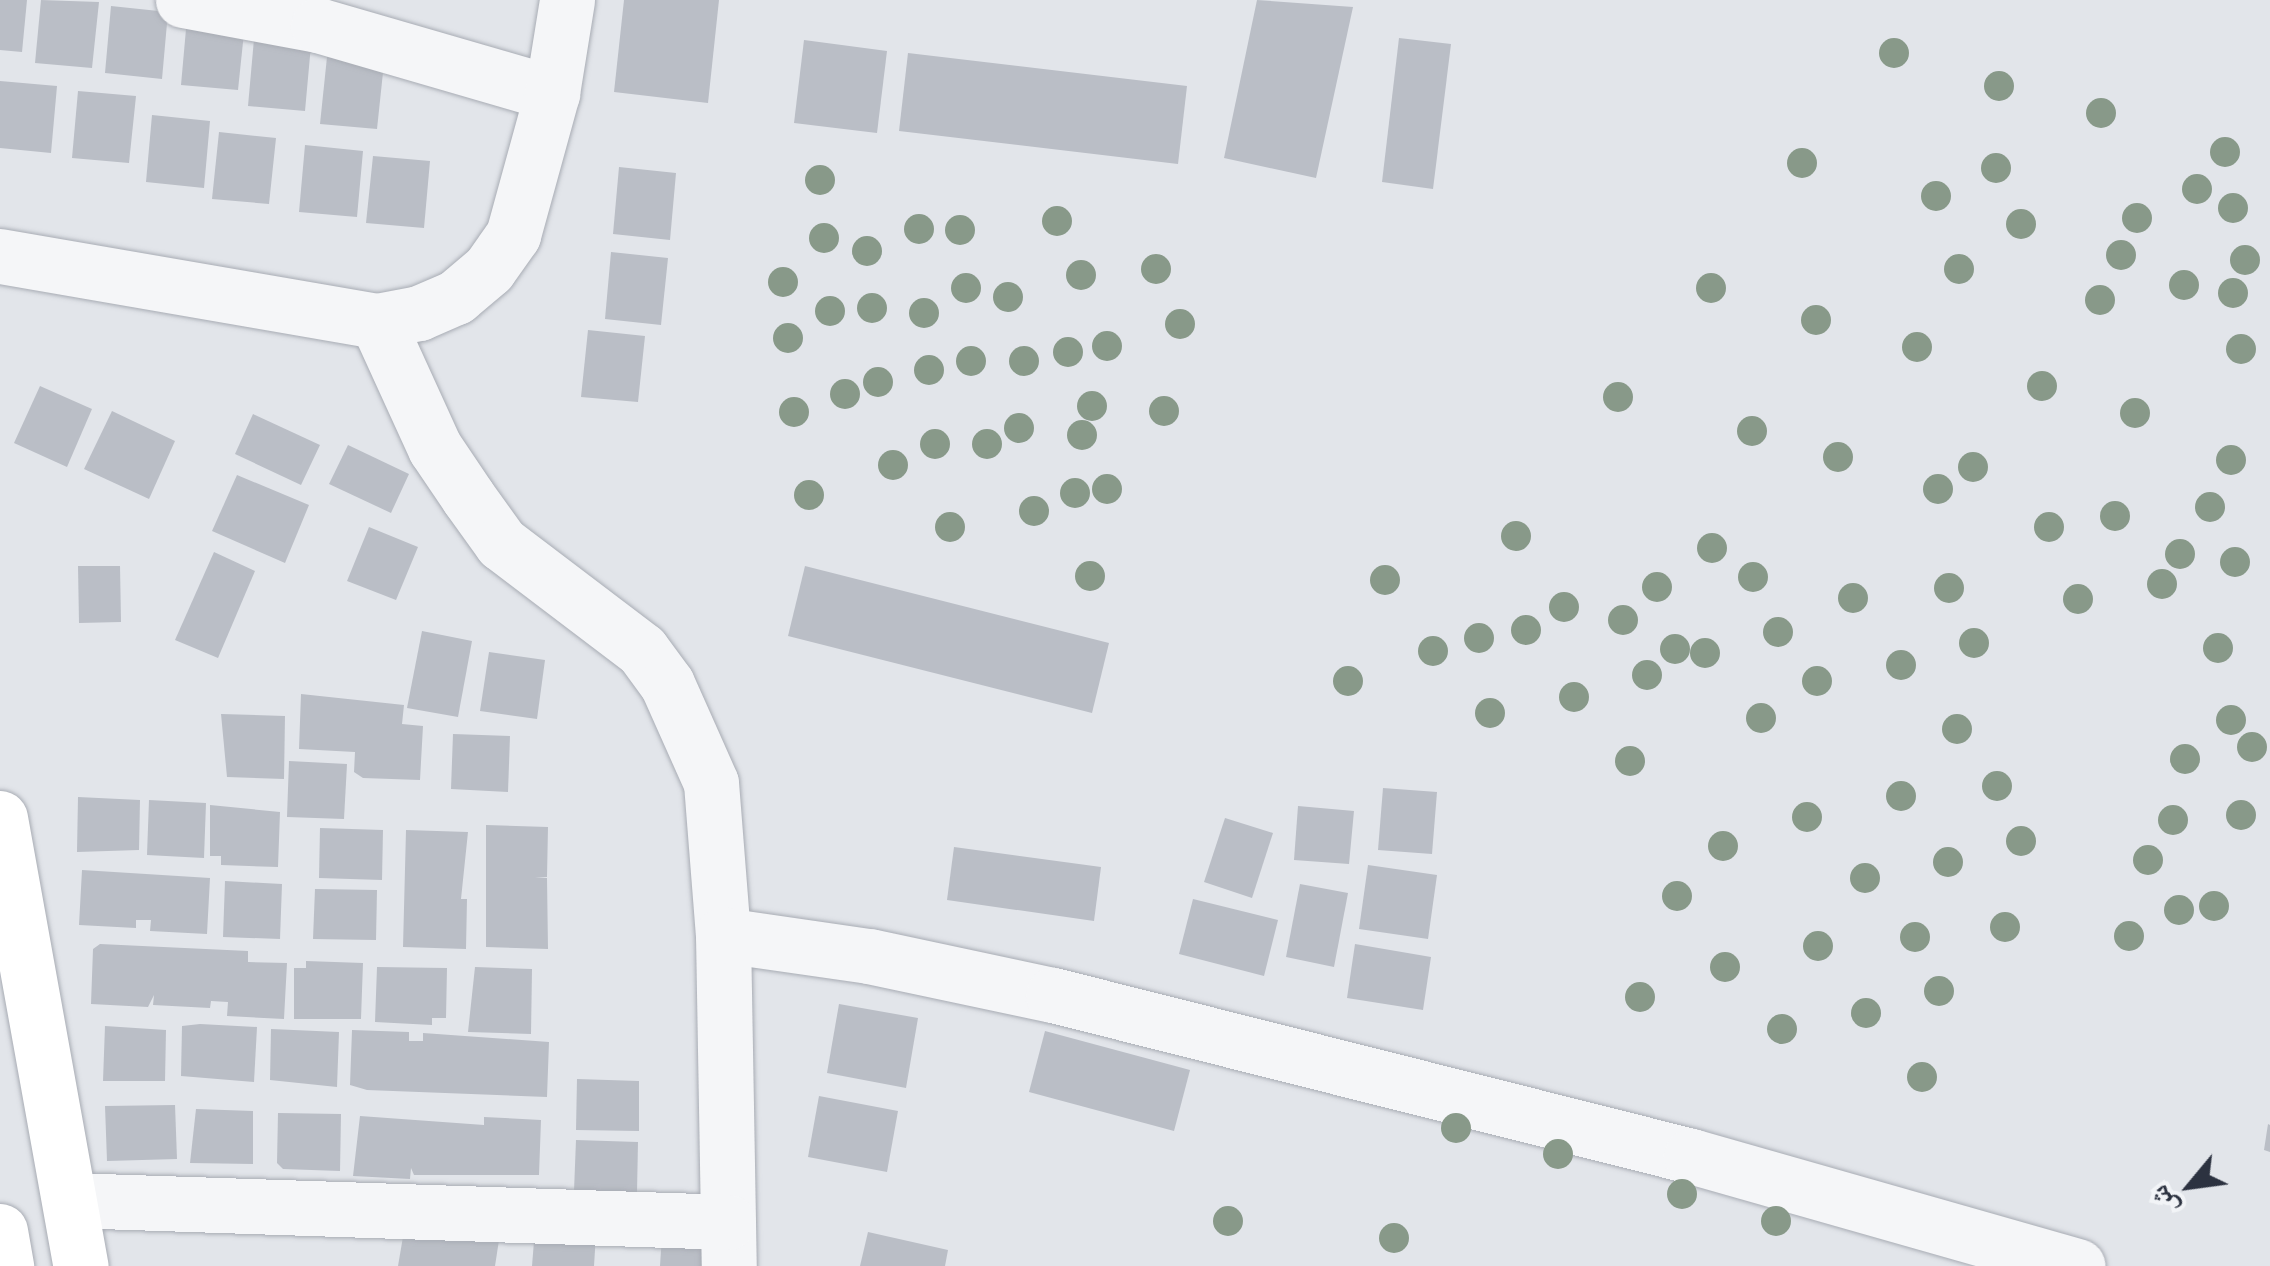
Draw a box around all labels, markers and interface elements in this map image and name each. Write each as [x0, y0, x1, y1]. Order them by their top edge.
north arrow [2140, 1136, 2240, 1236]
text: ش [2142, 1179, 2186, 1222]

